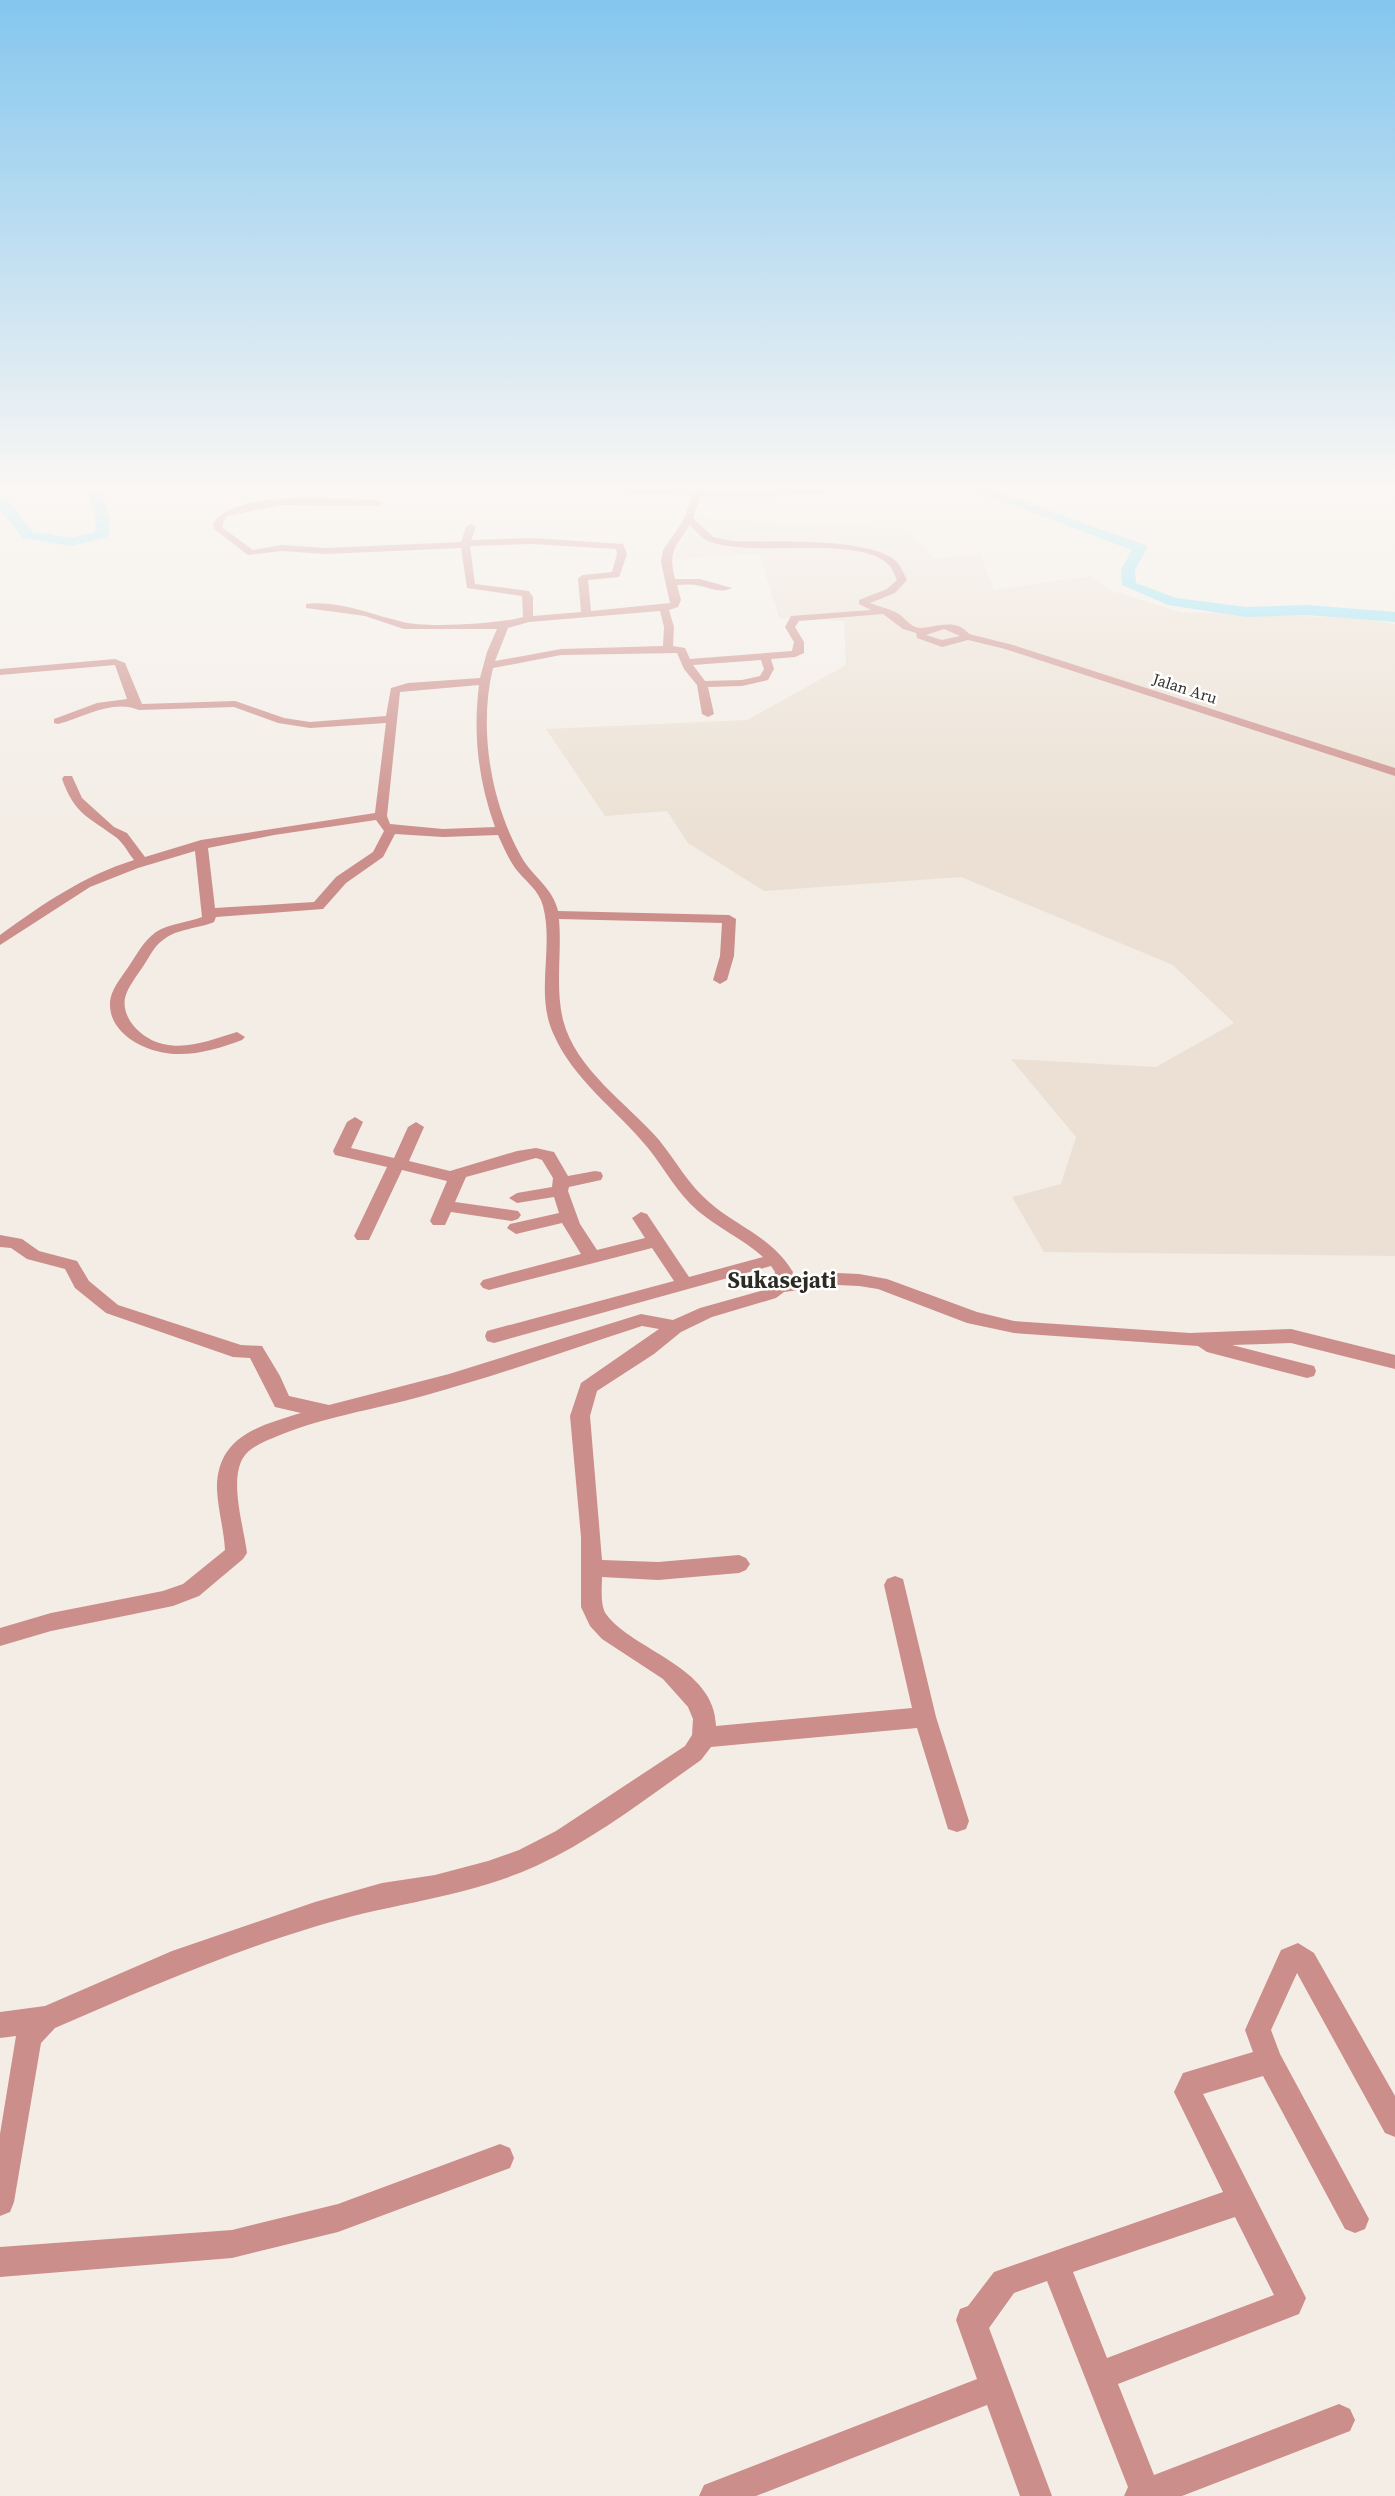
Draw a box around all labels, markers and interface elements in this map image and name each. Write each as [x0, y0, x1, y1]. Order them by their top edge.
street label: Jalan Aru [1149, 667, 1220, 709]
district label: Sukasejati [727, 1264, 837, 1296]

